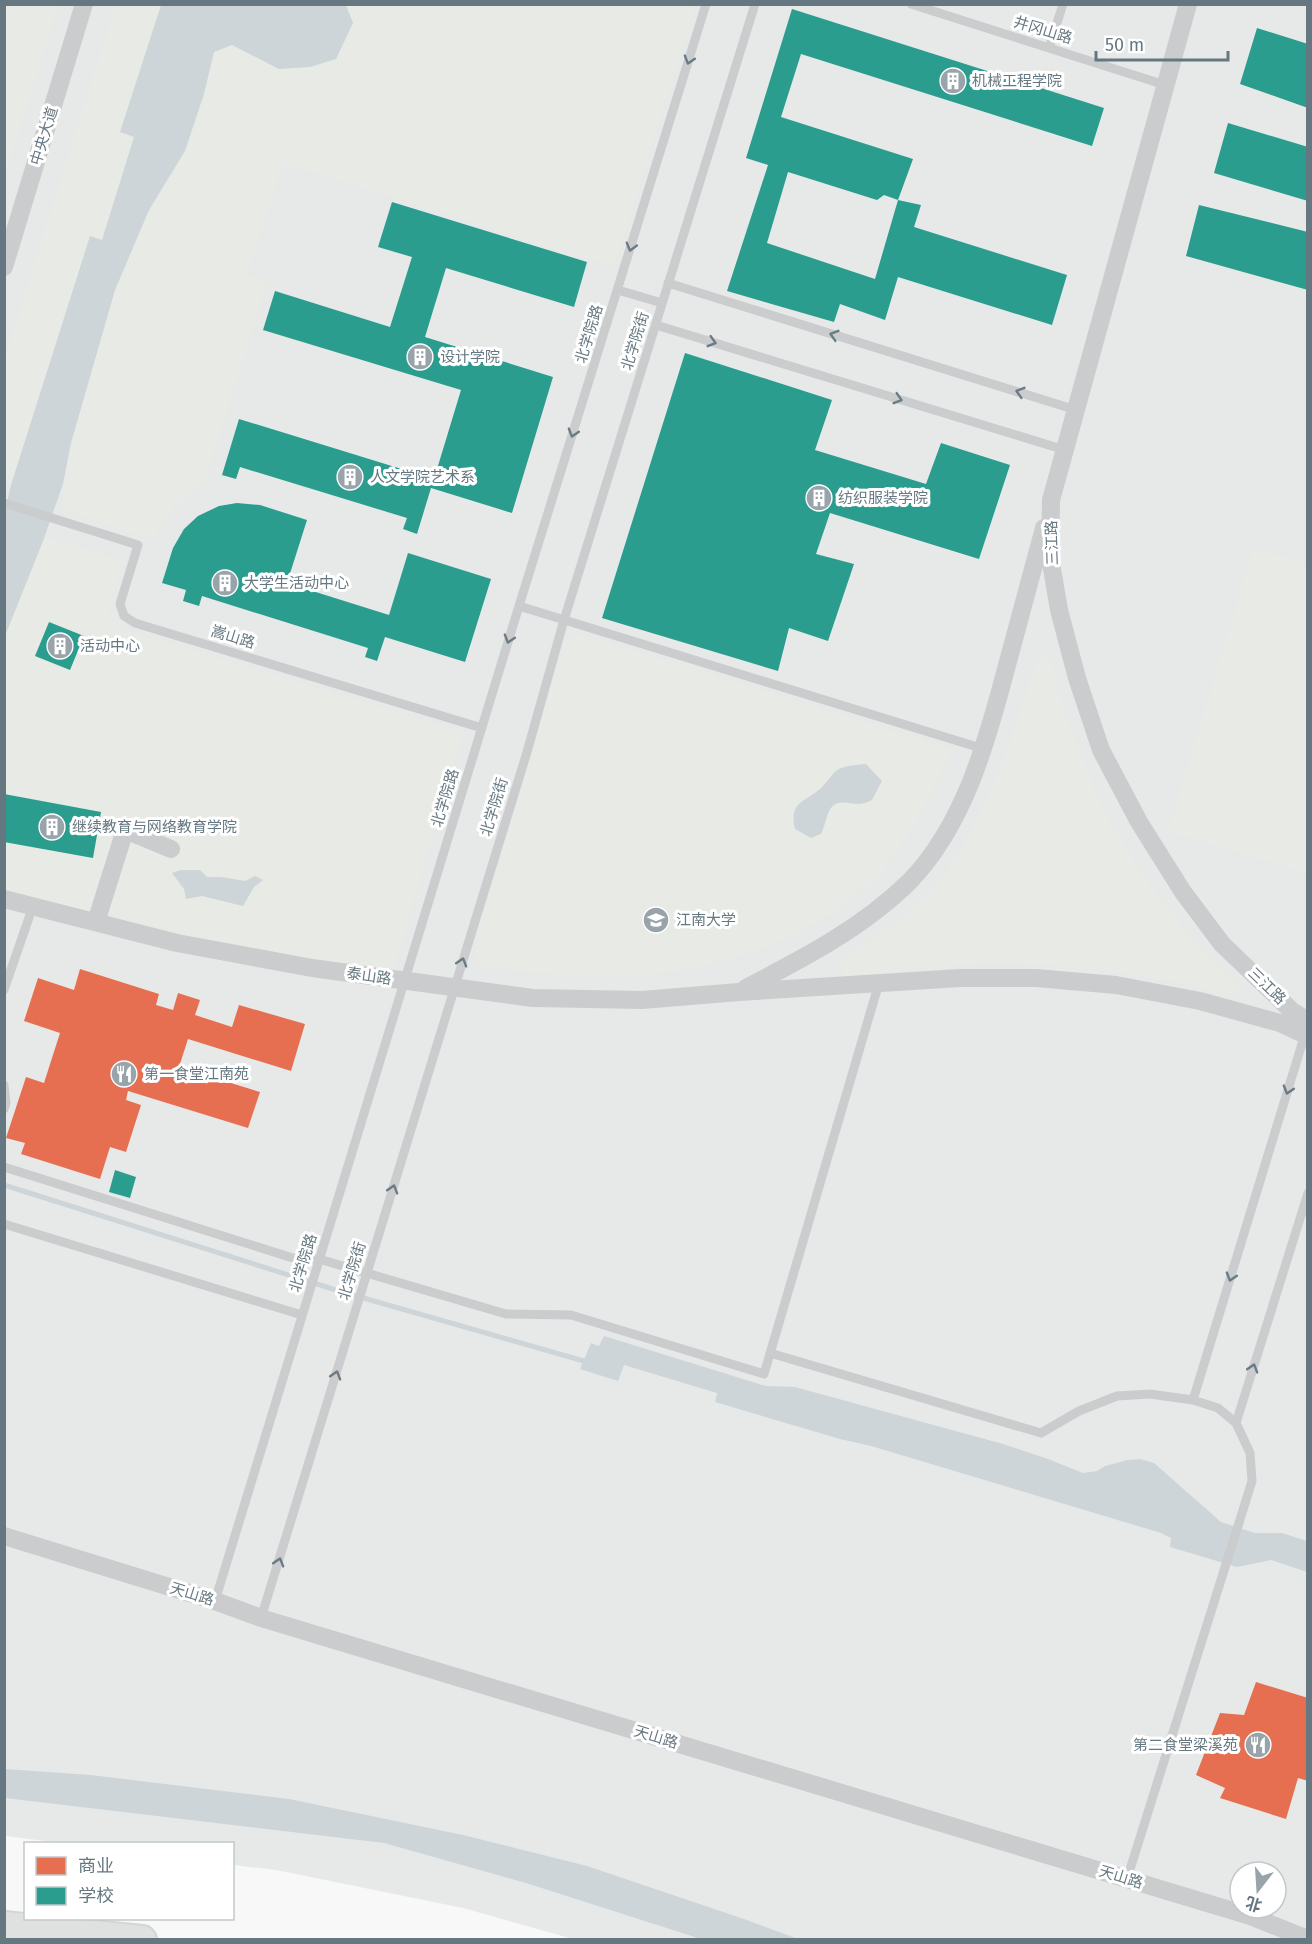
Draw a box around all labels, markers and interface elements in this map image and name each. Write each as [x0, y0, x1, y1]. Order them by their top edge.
street label: 井冈山路 [1012, 13, 1074, 47]
scale bar [1096, 24, 1228, 62]
text: 50 m [1105, 34, 1144, 56]
one-way arrow [683, 54, 696, 65]
building icon: 机械工程学院 [938, 66, 968, 96]
place label: 机械工程学院 [972, 72, 1062, 90]
street label: 中央大道 [27, 105, 61, 167]
one-way arrow [626, 241, 638, 252]
street label: 北学院路 [572, 303, 606, 365]
street label: 北学院街 [618, 310, 652, 372]
one-way arrow [829, 330, 840, 342]
one-way arrow [706, 335, 716, 347]
building icon: 设计学院 [405, 342, 435, 372]
place label: 设计学院 [440, 348, 500, 366]
one-way arrow [1015, 387, 1026, 399]
one-way arrow [892, 392, 903, 404]
one-way arrow [568, 427, 580, 438]
building icon: 人文学院艺术系 [335, 462, 365, 492]
place label: 人文学院艺术系 [370, 468, 475, 486]
building icon: 纺织服装学院 [804, 483, 834, 513]
place label: 纺织服装学院 [838, 489, 928, 507]
street label: 三江路 [1042, 520, 1062, 566]
building icon: 大学生活动中心 [210, 568, 240, 598]
place label: 大学生活动中心 [244, 574, 349, 592]
street label: 嵩山路 [209, 622, 257, 652]
building icon: 活动中心 [45, 631, 75, 661]
one-way arrow [504, 633, 516, 644]
place label: 活动中心 [80, 637, 140, 655]
street label: 北学院路 [428, 767, 462, 829]
street label: 北学院街 [477, 776, 511, 838]
building icon: 继续教育与网络教育学院 [37, 812, 67, 842]
place label: 继续教育与网络教育学院 [72, 818, 237, 836]
school or university icon: 江南大学 [641, 905, 671, 935]
place label: 江南大学 [676, 911, 736, 929]
one-way arrow [455, 957, 468, 968]
street label: 泰山路 [345, 964, 393, 988]
street label: 三江路 [1245, 964, 1289, 1008]
restaurant icon: 第一食堂江南苑 [109, 1059, 139, 1089]
place label: 第一食堂江南苑 [144, 1065, 249, 1083]
one-way arrow [1283, 1084, 1295, 1095]
one-way arrow [386, 1184, 398, 1195]
street label: 北学院路 [286, 1232, 320, 1294]
street label: 北学院街 [335, 1240, 369, 1302]
one-way arrow [1226, 1271, 1238, 1282]
one-way arrow [1246, 1363, 1258, 1374]
one-way arrow [329, 1370, 341, 1381]
one-way arrow [271, 1557, 284, 1568]
street label: 天山路 [168, 1579, 216, 1609]
street label: 天山路 [632, 1722, 680, 1752]
restaurant icon: 第二食堂梁溪苑 [1243, 1730, 1273, 1760]
place label: 第二食堂梁溪苑 [1133, 1736, 1238, 1754]
legend [24, 1842, 234, 1920]
text: 商业 [78, 1855, 114, 1877]
north arrow [1228, 1860, 1288, 1920]
street label: 天山路 [1097, 1862, 1145, 1892]
text: 学校 [78, 1885, 114, 1907]
text: 北 [1243, 1892, 1264, 1915]

